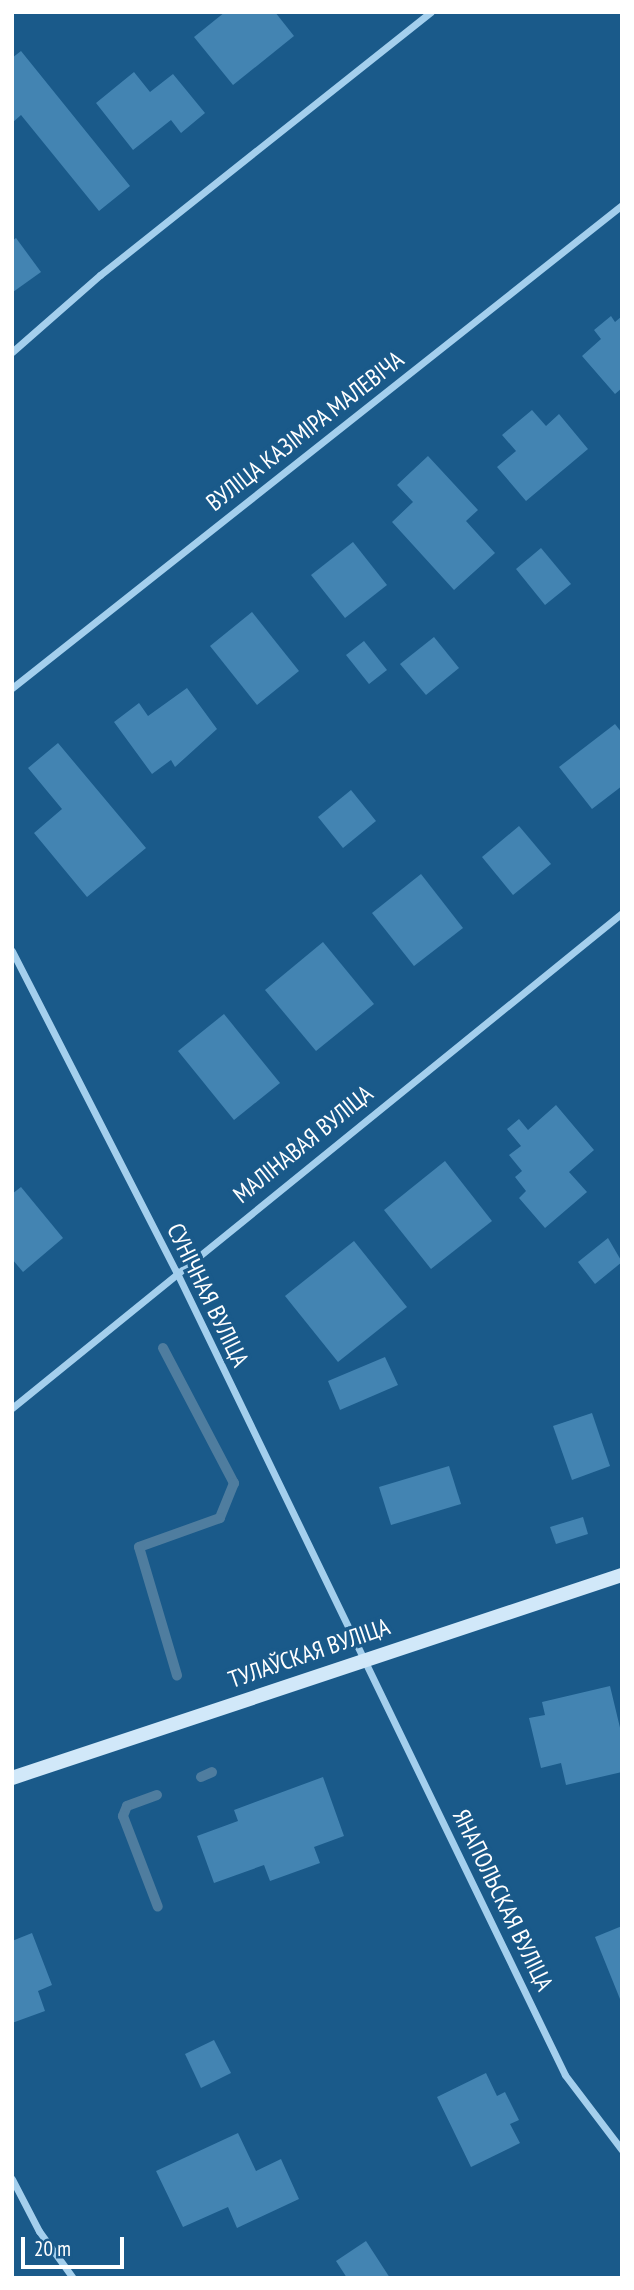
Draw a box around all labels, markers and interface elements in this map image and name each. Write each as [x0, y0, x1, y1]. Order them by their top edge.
street label: ВУЛІЦА КАЗІМІРА МАЛЕВІЧА [200, 345, 410, 517]
street label: МАЛІНАВАЯ ВУЛІЦА [227, 1079, 379, 1209]
street label: СУНІЧНАЯ ВУЛІЦА [161, 1219, 255, 1371]
street label: ТУЛАЎСКАЯ ВУЛІЦА [225, 1612, 393, 1694]
street label: ЯНАПОЛЬСКАЯ ВУЛІЦА [447, 1805, 559, 1995]
scale bar [24, 2224, 128, 2268]
text: 20 m [34, 2235, 71, 2262]

